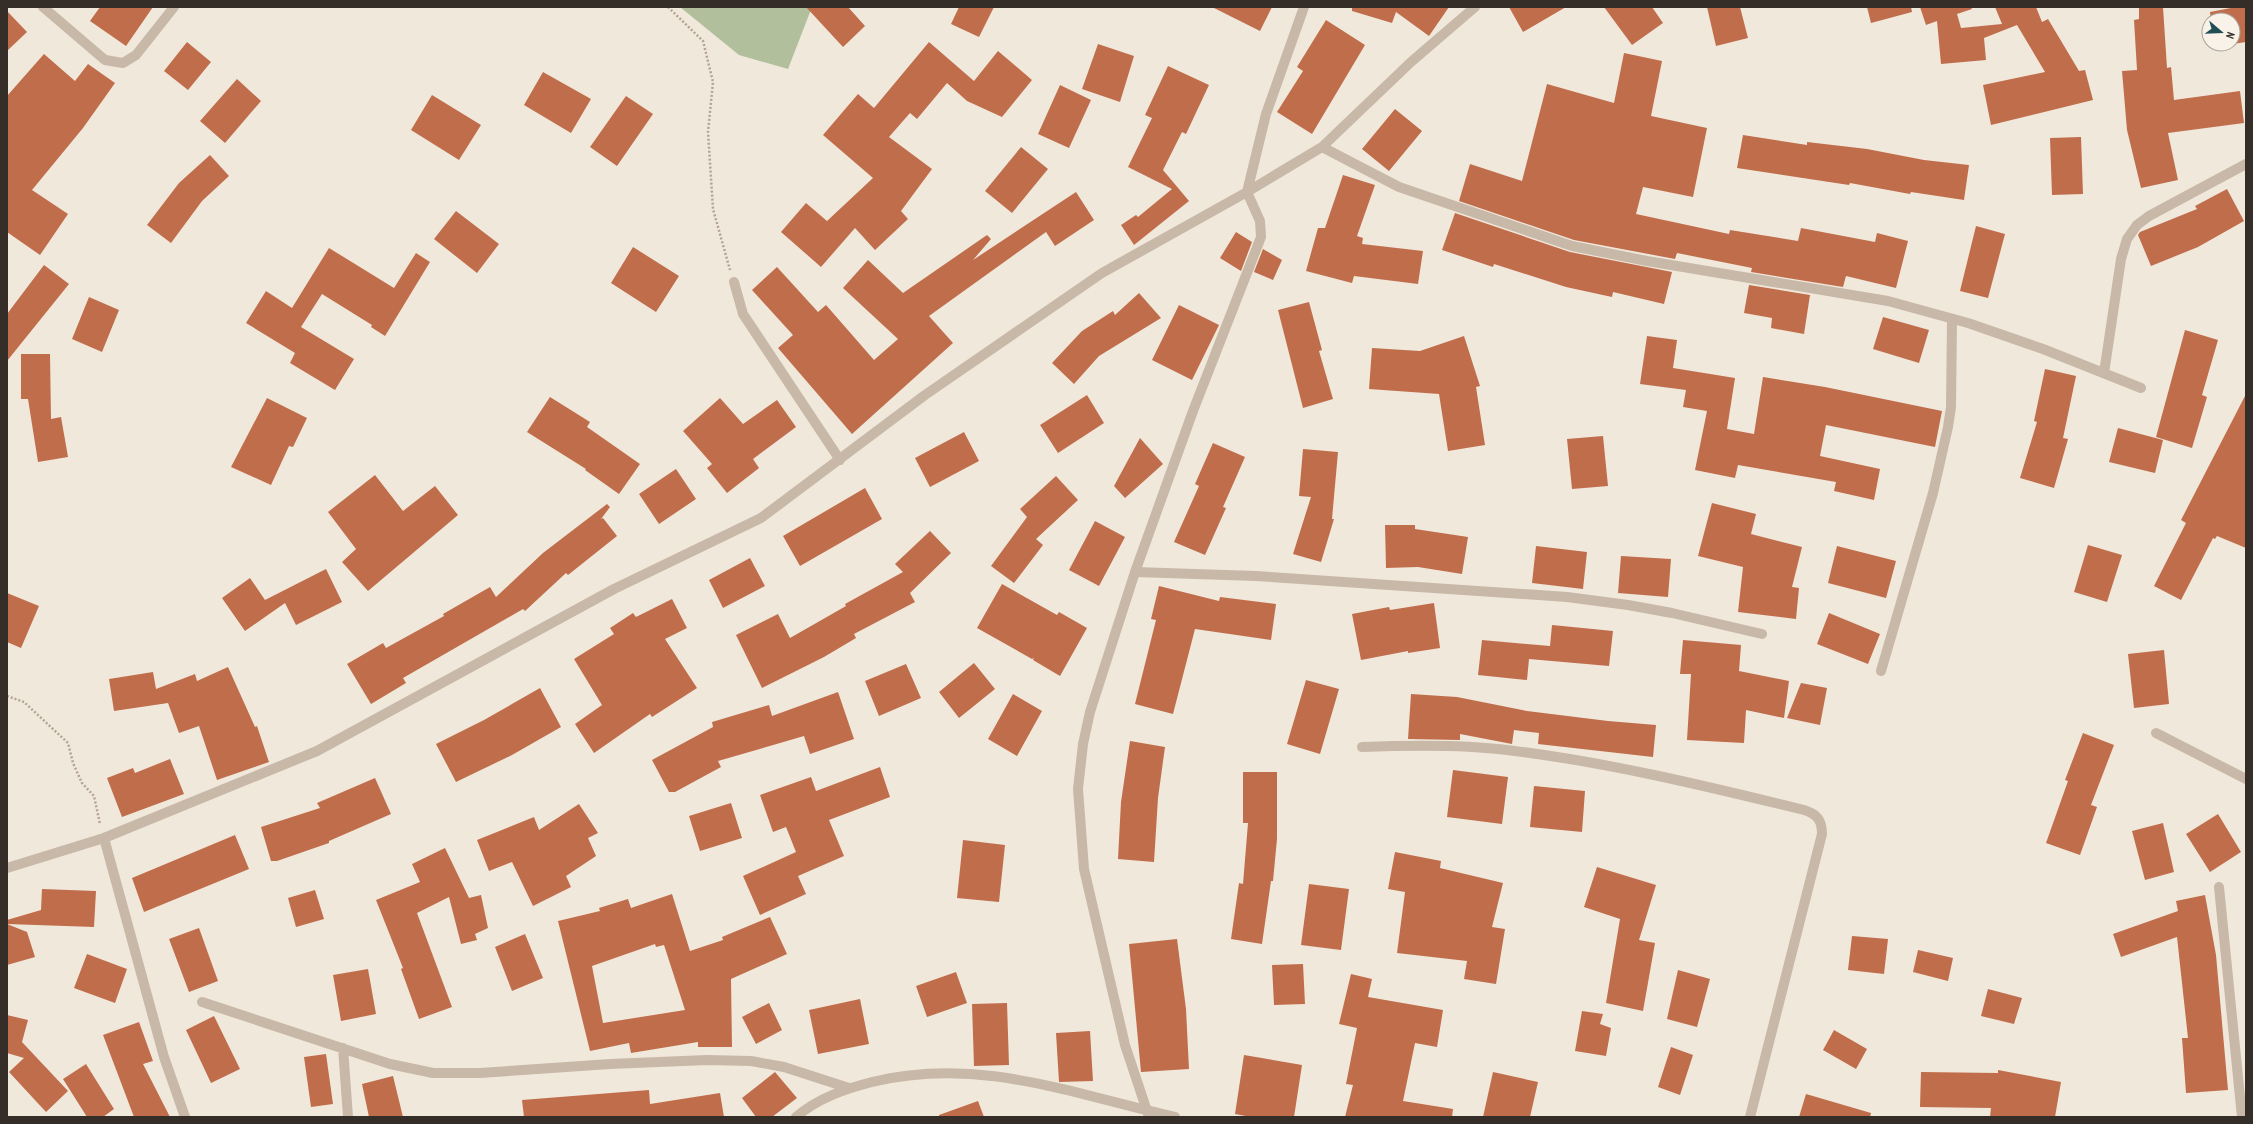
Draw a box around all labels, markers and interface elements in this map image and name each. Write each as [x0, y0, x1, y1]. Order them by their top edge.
north arrow [2201, 12, 2241, 52]
text: N [2223, 30, 2238, 40]

